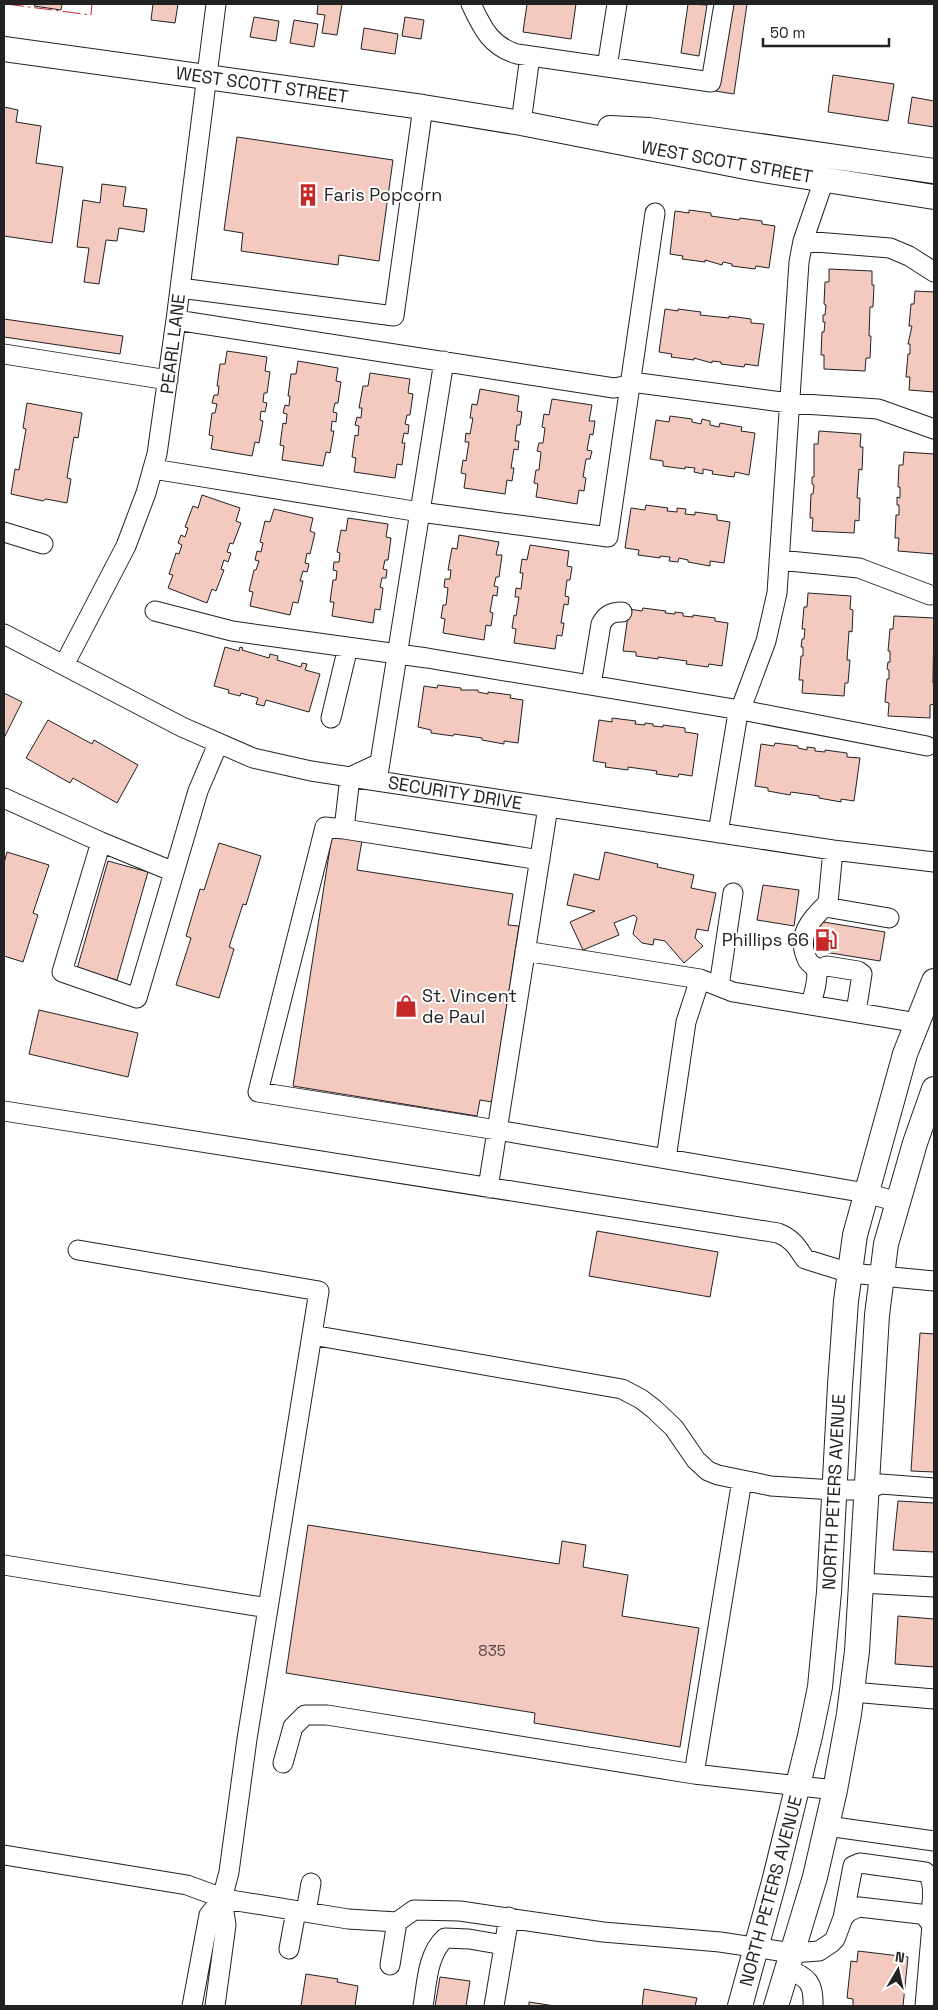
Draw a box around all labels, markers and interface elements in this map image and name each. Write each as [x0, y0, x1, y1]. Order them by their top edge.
scale bar [763, 15, 889, 47]
text: 50 m [770, 23, 805, 42]
street label: WEST SCOTT STREET [174, 61, 350, 108]
street label: WEST SCOTT STREET [640, 135, 815, 188]
building icon: Faris Popcorn [295, 182, 321, 208]
place label: Faris Popcorn [324, 183, 442, 206]
street label: PEARL LANE [155, 292, 190, 395]
street label: SECURITY DRIVE [386, 771, 524, 814]
fuel station icon: Phillips 66 [813, 927, 839, 953]
place label: Phillips 66 [722, 928, 809, 951]
place label: St. Vincent de Paul [422, 984, 517, 1028]
shop icon: St. Vincent de Paul [393, 993, 419, 1019]
street label: NORTH PETERS AVENUE [817, 1393, 850, 1591]
house number: 835 [478, 1641, 506, 1660]
street label: NORTH PETERS AVENUE [734, 1793, 807, 1989]
north arrow [873, 1945, 923, 1995]
text: N [894, 1948, 906, 1967]

